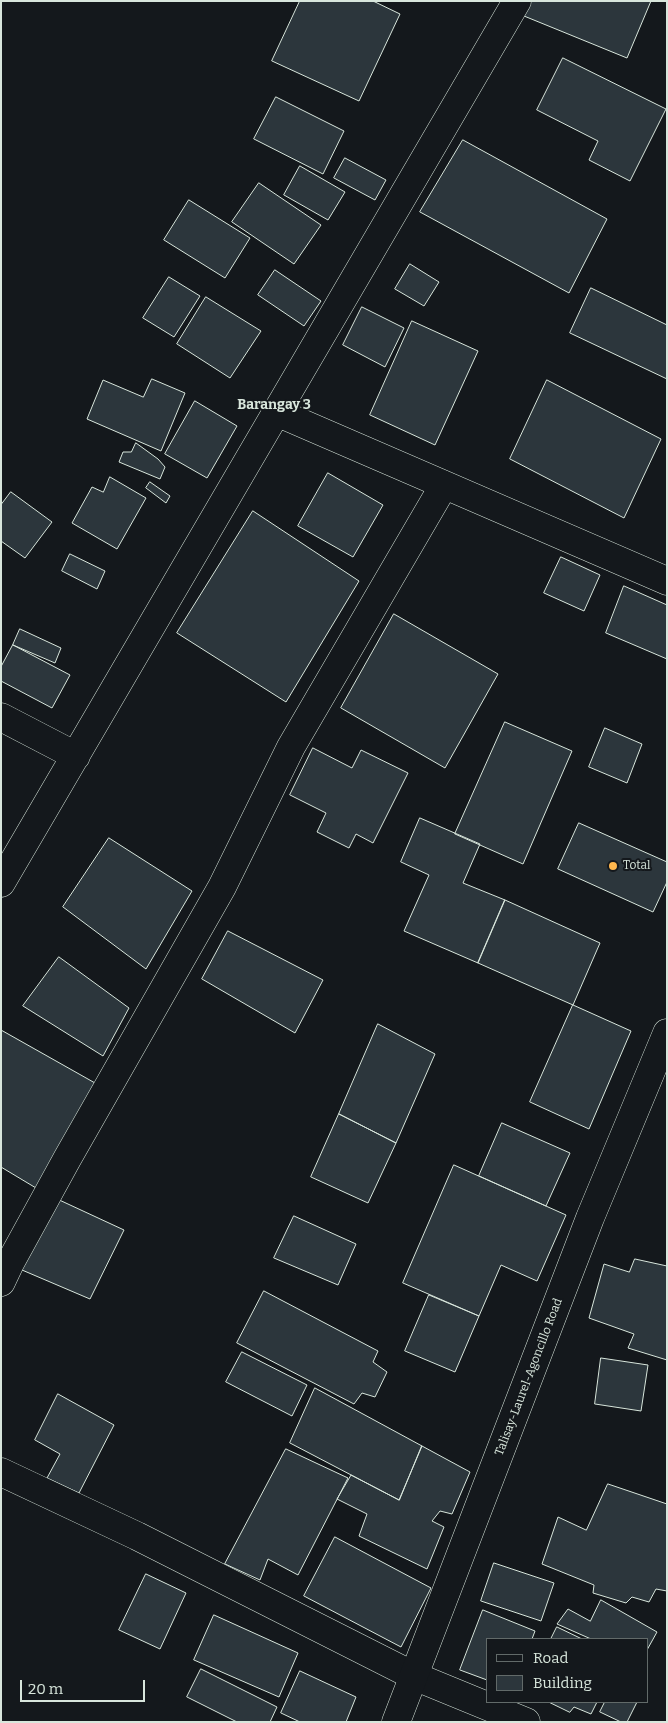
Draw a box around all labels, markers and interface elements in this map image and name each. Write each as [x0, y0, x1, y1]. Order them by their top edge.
district label: Barangay 3 [237, 397, 311, 413]
place label: Total [623, 859, 651, 873]
marker: Total [607, 860, 619, 872]
street label: Talisay-Laurel-Agoncillo Road [492, 1296, 566, 1458]
legend [486, 1638, 648, 1703]
text: Road [533, 1649, 568, 1667]
scale bar [22, 1670, 148, 1702]
text: Building [533, 1674, 592, 1692]
text: 20 m [28, 1680, 63, 1698]

